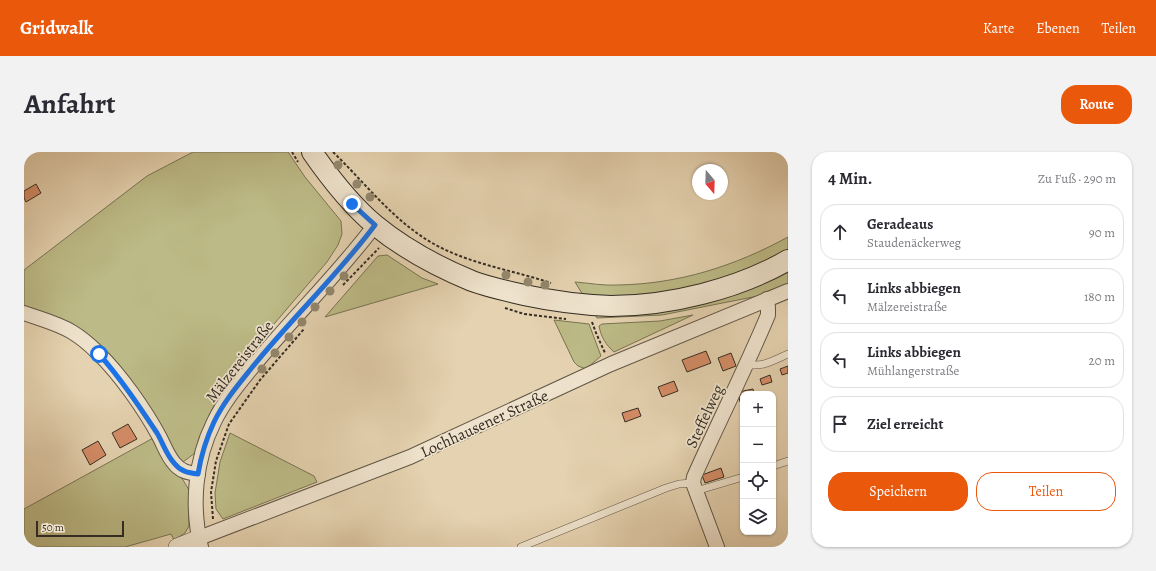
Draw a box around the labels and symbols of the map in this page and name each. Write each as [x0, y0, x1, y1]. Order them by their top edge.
north arrow [692, 164, 728, 200]
route end [343, 195, 361, 213]
street label: Mälzereistraße [201, 316, 279, 407]
route start [90, 345, 108, 363]
street label: Steffelweg [681, 381, 729, 452]
street label: Lochhausener Straße [417, 385, 552, 463]
scale bar [36, 519, 124, 538]

